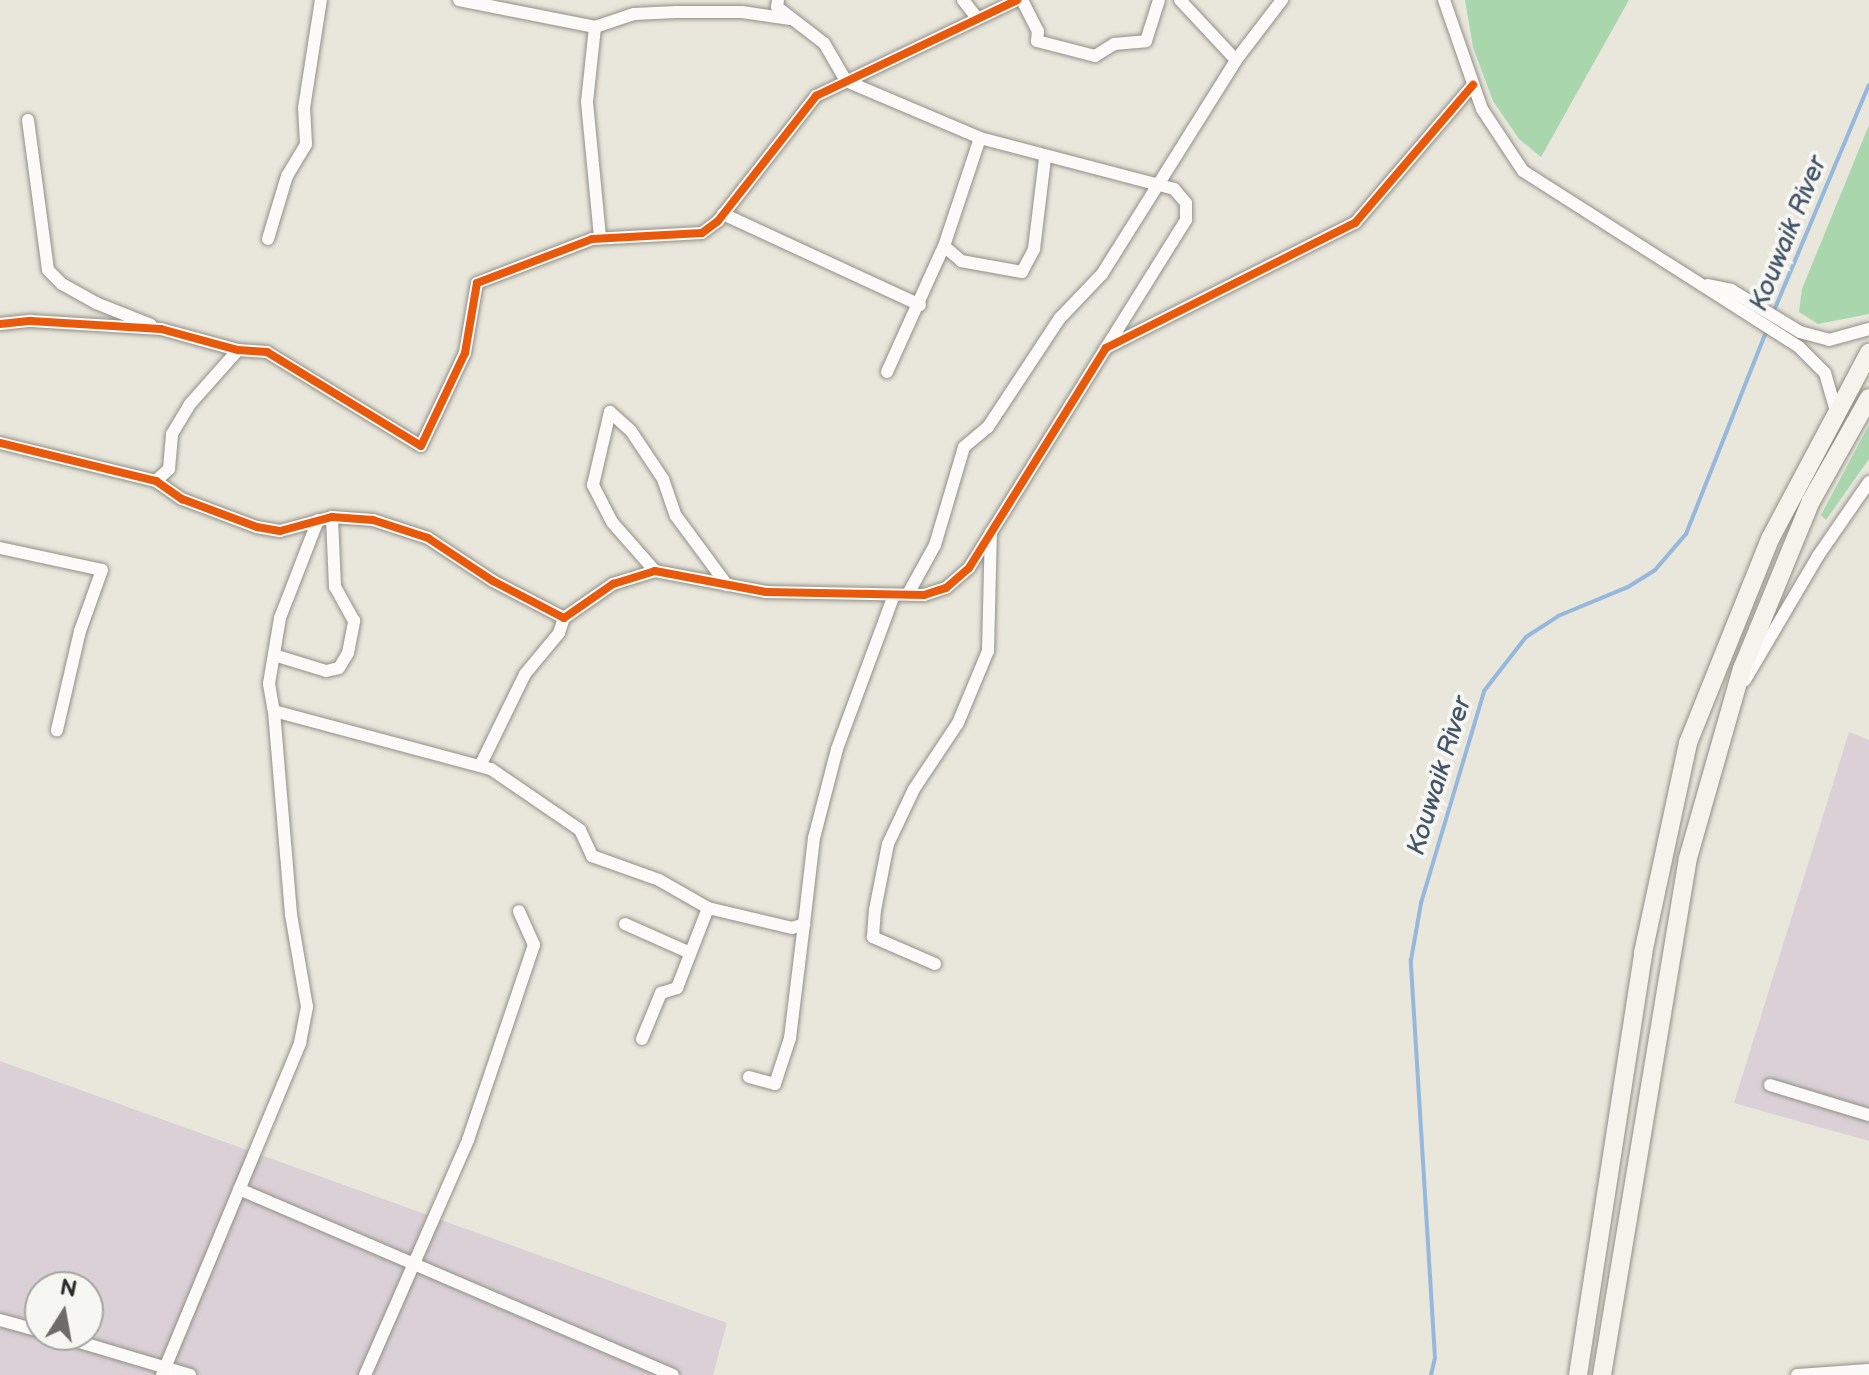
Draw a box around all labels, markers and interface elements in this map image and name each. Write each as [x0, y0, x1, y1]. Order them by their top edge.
water label: Kouwaik River [1744, 152, 1834, 316]
water label: Kouwaik River [1401, 693, 1479, 859]
north arrow [24, 1271, 104, 1351]
text: N [58, 1274, 79, 1304]

